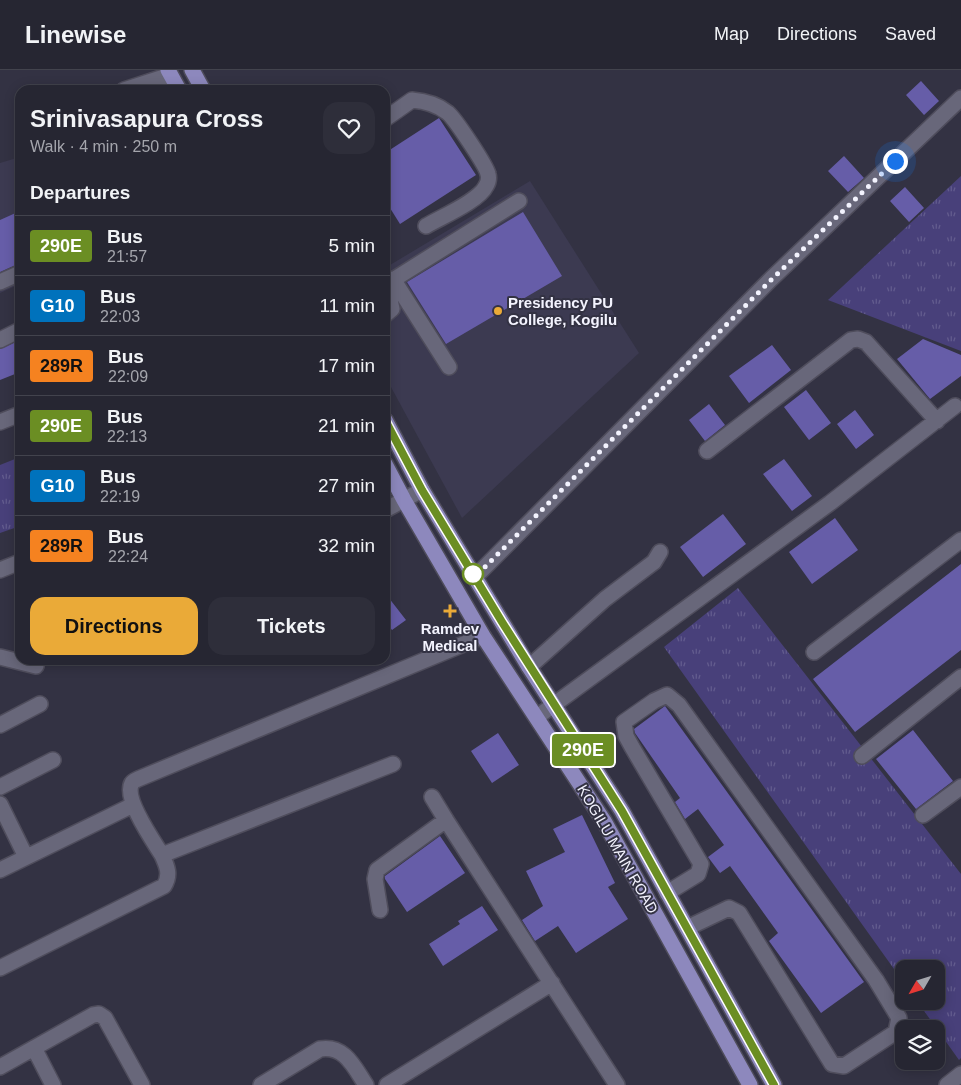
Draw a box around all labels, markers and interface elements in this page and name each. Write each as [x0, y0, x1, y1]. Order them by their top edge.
text: Linewise [25, 21, 126, 48]
text: Map [714, 24, 749, 44]
text: Directions [777, 24, 857, 44]
text: Saved [885, 24, 936, 44]
button: heart [323, 102, 375, 154]
text: Srinivasapura Cross [30, 105, 263, 132]
text: Walk · 4 min · 250 m [30, 138, 177, 155]
your location [883, 149, 908, 174]
text: Departures [30, 182, 130, 203]
text: Bus [107, 226, 143, 247]
text: 5 min [329, 235, 375, 256]
text: 290E [40, 236, 82, 256]
text: 21:57 [107, 248, 147, 265]
text: Bus [100, 286, 136, 307]
place label: Presidency PU College, Kogilu [508, 294, 617, 328]
text: 11 min [319, 295, 375, 316]
text: G10 [40, 296, 75, 316]
marker: Presidency PU College, Kogilu [492, 305, 504, 317]
text: 22:03 [100, 308, 140, 325]
text: Bus [108, 346, 144, 367]
text: 17 min [318, 355, 375, 376]
text: 289R [40, 356, 83, 376]
text: 22:09 [108, 368, 148, 385]
text: Bus [107, 406, 143, 427]
text: 21 min [318, 415, 375, 436]
text: 290E [40, 416, 82, 436]
text: 22:13 [107, 428, 147, 445]
text: Bus [100, 466, 136, 487]
text: 27 min [318, 475, 375, 496]
text: G10 [40, 476, 75, 496]
text: 22:19 [100, 488, 140, 505]
text: Bus [108, 526, 144, 547]
text: 32 min [318, 535, 375, 556]
text: 289R [40, 536, 83, 556]
text: 22:24 [108, 548, 148, 565]
unlabelled marker [462, 563, 484, 585]
button: Directions [30, 597, 198, 655]
button: Tickets [208, 597, 375, 655]
marker: Ramdev Medical [444, 605, 456, 617]
place label: Ramdev Medical [421, 620, 480, 654]
line badge: 290E [548, 734, 618, 766]
text: 290E [562, 740, 604, 760]
street label: KOGILU MAIN ROAD [574, 782, 662, 917]
north arrow [895, 960, 945, 1010]
map controls [895, 960, 945, 1070]
button: layers [895, 1020, 945, 1070]

